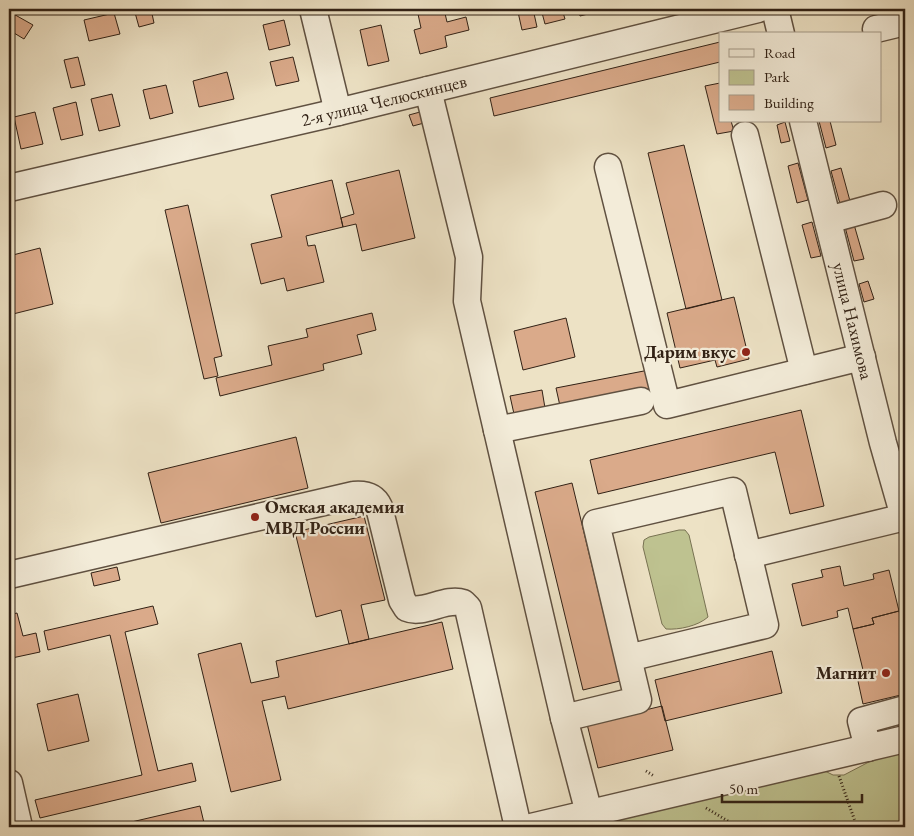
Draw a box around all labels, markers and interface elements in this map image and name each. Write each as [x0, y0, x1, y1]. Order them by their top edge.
legend [719, 32, 882, 122]
text: Road [764, 43, 796, 62]
text: Park [764, 67, 791, 86]
street label: 2-я улица Челюскинцев [299, 69, 469, 131]
text: Building [764, 93, 814, 112]
street label: улица Нахимова [828, 260, 879, 382]
place label: Дарим вкус [644, 340, 737, 363]
marker: Дарим вкус [740, 346, 752, 358]
place label: Омская академия МВД России [265, 495, 405, 539]
marker: Омская академия МВД России [249, 511, 261, 523]
place label: Магнит [816, 661, 876, 684]
marker: Магнит [880, 667, 892, 679]
scale bar [722, 771, 862, 803]
text: 50 m [729, 779, 758, 798]

